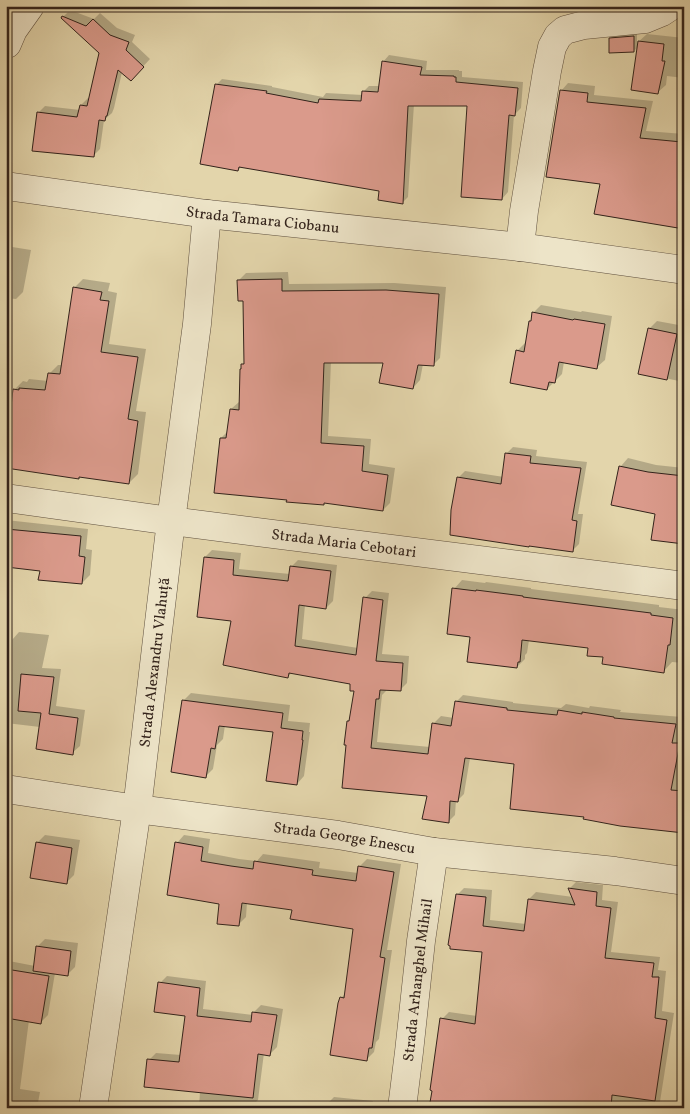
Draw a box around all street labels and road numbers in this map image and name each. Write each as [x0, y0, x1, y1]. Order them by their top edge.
street label: Strada Tamara Ciobanu [185, 202, 340, 240]
street label: Strada Maria Cebotari [270, 525, 417, 564]
street label: Strada Аlexandru Vlahuță [135, 576, 176, 748]
street label: Strada George Enescu [272, 818, 417, 860]
street label: Strada Arhanghel Mihail [399, 897, 439, 1063]

